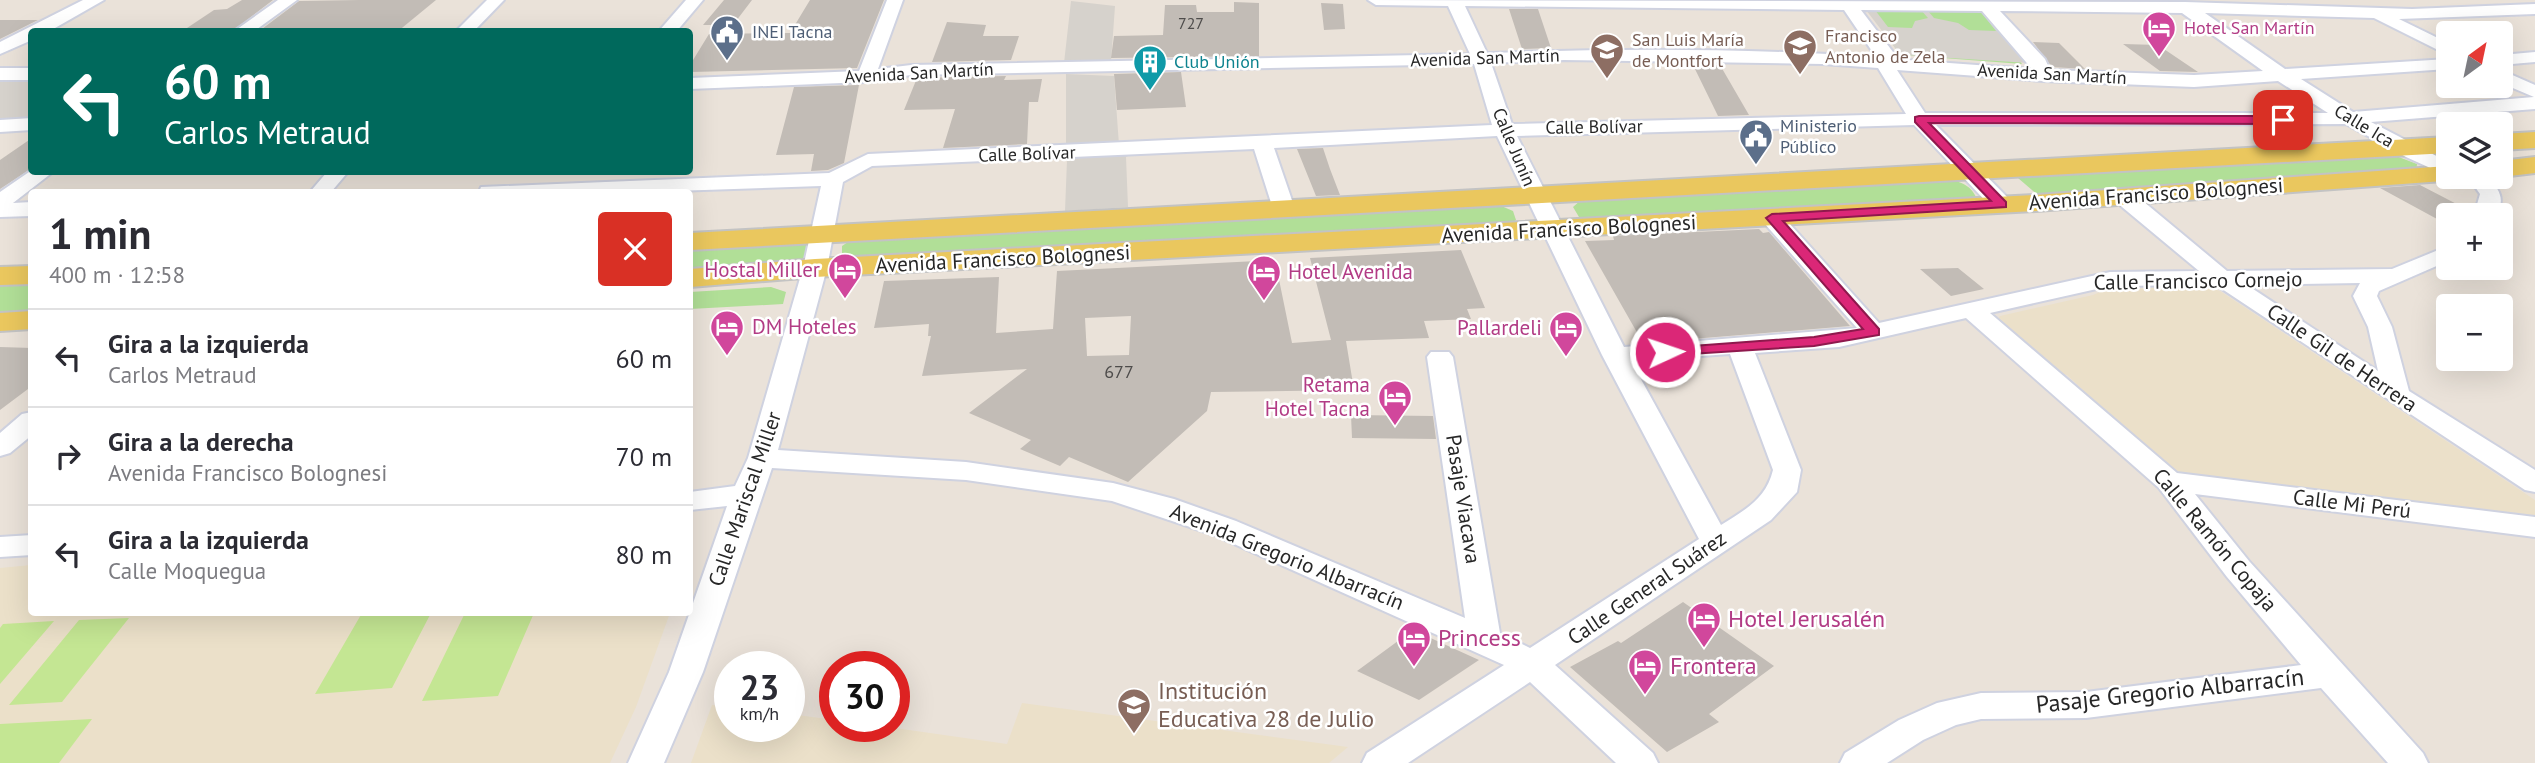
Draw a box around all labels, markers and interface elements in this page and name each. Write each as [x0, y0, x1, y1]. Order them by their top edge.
hotel icon: Hotel San Martín [2140, 9, 2178, 58]
public building icon: INEI Tacna [708, 13, 746, 62]
house number: 727 [1178, 13, 1204, 33]
place label: Hotel San Martín [2184, 16, 2315, 39]
place label: INEI Tacna [752, 20, 832, 43]
north arrow [2436, 21, 2513, 98]
map controls [2436, 21, 2513, 371]
place label: Francisco Antonio de Zela [1825, 24, 1946, 68]
school or university icon: Francisco Antonio de Zela [1781, 27, 1819, 76]
place label: San Luis María de Montfort [1632, 28, 1744, 72]
school or university icon: San Luis María de Montfort [1588, 31, 1626, 80]
building icon: Club Unión [1131, 43, 1169, 92]
street label: Avenida San Martín [1410, 43, 1560, 72]
text: 60 m [164, 49, 271, 113]
place label: Club Unión [1174, 50, 1260, 73]
icon: left [49, 56, 140, 147]
street label: Avenida San Martín [844, 57, 994, 88]
street label: Avenida San Martín [1977, 58, 2127, 89]
pin [2253, 90, 2313, 150]
street label: Calle Ica [2330, 99, 2398, 152]
icon: arrive [2264, 101, 2302, 139]
street label: Calle Junín [1488, 104, 1541, 189]
text: Carlos Metraud [164, 111, 371, 153]
button: layers [2436, 112, 2513, 189]
street label: Calle Bolívar [1545, 114, 1643, 139]
place label: Ministerio Público [1780, 114, 1857, 158]
public building icon: Ministerio Público [1737, 117, 1775, 166]
street label: Calle Bolívar [978, 140, 1076, 167]
street label: Avenida Francisco Bolognesi [2028, 171, 2284, 216]
button: + [2436, 203, 2513, 280]
text: 1 min [49, 206, 151, 261]
street label: Avenida Francisco Bolognesi [1441, 208, 1697, 249]
button: close [598, 212, 672, 286]
street label: Avenida Francisco Bolognesi [875, 238, 1131, 279]
hotel icon: Hostal Miller [826, 251, 864, 300]
hotel icon: Hotel Avenida [1245, 253, 1283, 302]
place label: Hostal Miller [704, 256, 820, 283]
place label: Hotel Avenida [1288, 258, 1413, 285]
text: 400 m · 12:58 [49, 260, 185, 289]
street label: Calle Francisco Cornejo [2093, 265, 2303, 296]
button: − [2436, 294, 2513, 371]
street label: Calle Gil de Herrera [2262, 297, 2423, 418]
hotel icon: DM Hoteles [708, 308, 746, 357]
hotel icon: Pallardeli [1547, 309, 1585, 358]
place label: DM Hoteles [752, 313, 857, 340]
place label: Pallardeli [1457, 314, 1542, 341]
position arrow [1628, 315, 1702, 389]
text: Gira a la izquierda [108, 327, 309, 360]
icon: left [49, 339, 87, 377]
text: 60 m [616, 342, 672, 375]
text: Carlos Metraud [108, 360, 257, 389]
house number: 677 [1104, 360, 1134, 383]
place label: Retama Hotel Tacna [1265, 371, 1370, 422]
hotel icon: Retama Hotel Tacna [1376, 378, 1414, 427]
street label: Calle Mariscal Miller [702, 408, 787, 590]
text: Gira a la derecha [108, 425, 294, 458]
street label: Pasaje Viacava [1440, 432, 1487, 565]
icon: right [49, 437, 87, 475]
text: 70 m [616, 440, 672, 473]
text: Avenida Francisco Bolognesi [108, 458, 387, 487]
street label: Calle Ramón Copaja [2148, 462, 2283, 617]
street label: Calle Mi Perú [2292, 483, 2413, 524]
street label: Avenida Gregorio Albarracín [1166, 497, 1408, 616]
text: Gira a la izquierda [108, 523, 309, 556]
street label: Calle General Suárez [1562, 525, 1731, 651]
icon: left [49, 535, 87, 573]
text: 80 m [616, 538, 672, 571]
text: Calle Moquegua [108, 556, 266, 585]
hotel icon: Hotel Jerusalén [1685, 600, 1723, 649]
place label: Hotel Jerusalén [1728, 603, 1885, 634]
hotel icon: Princess [1395, 619, 1433, 668]
place label: Princess [1438, 622, 1521, 653]
hotel icon: Frontera [1626, 647, 1664, 696]
place label: Frontera [1670, 650, 1757, 681]
speed limit sign: 30 [819, 651, 910, 742]
street label: Pasaje Gregorio Albarracín [2034, 661, 2306, 720]
text: 23 [740, 664, 779, 710]
place label: Institución Educativa 28 de Julio [1158, 675, 1374, 734]
school or university icon: Institución Educativa 28 de Julio [1115, 686, 1153, 735]
text: km/h [740, 702, 779, 725]

